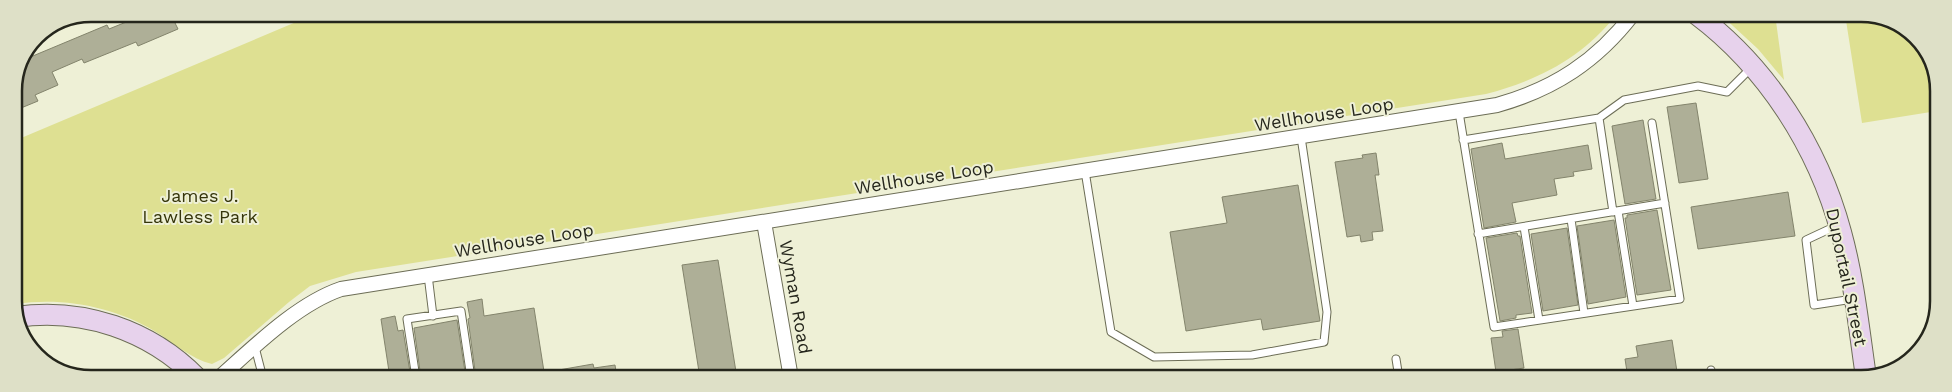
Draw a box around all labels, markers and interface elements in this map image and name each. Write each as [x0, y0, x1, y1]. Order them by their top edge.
street label: Wellhouse Loop [1253, 93, 1395, 135]
street label: Wellhouse Loop [853, 156, 995, 198]
park label: James J. Lawless Park [142, 185, 258, 227]
street label: Duportail Street [1822, 206, 1872, 348]
street label: Wellhouse Loop [453, 219, 595, 261]
street label: Wyman Road [776, 238, 816, 356]

